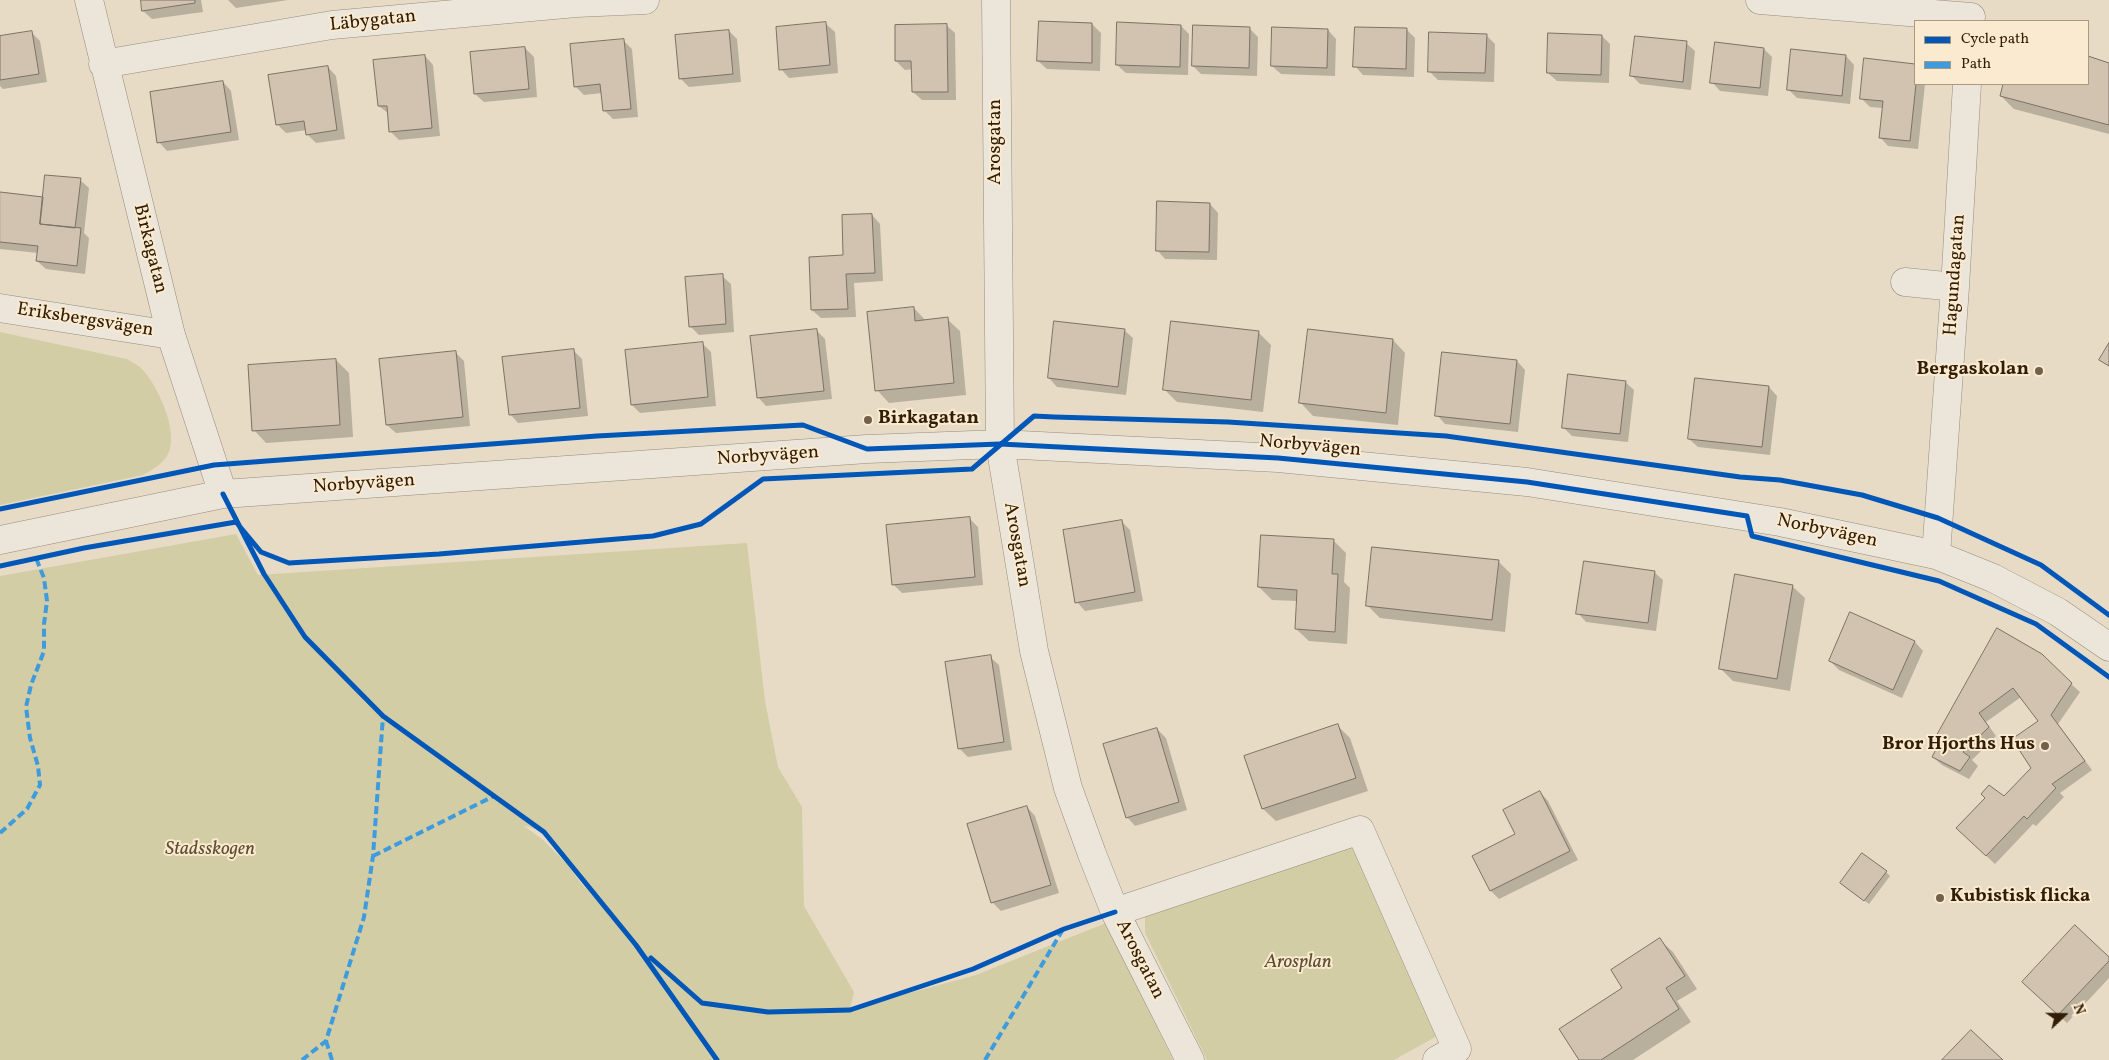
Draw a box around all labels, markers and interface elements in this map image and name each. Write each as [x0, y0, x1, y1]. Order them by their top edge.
street label: Läbygatan [329, 6, 417, 38]
legend [1914, 20, 2089, 85]
text: Cycle path [1961, 29, 2029, 50]
text: Path [1961, 54, 1991, 75]
street label: Arosgatan [986, 99, 1008, 185]
street label: Birkagatan [127, 202, 171, 296]
street label: Hagundagatan [1940, 213, 1972, 337]
street label: Eriksbergsvägen [15, 299, 155, 343]
place label: Bergaskolan [1917, 360, 2029, 382]
marker: Bergaskolan [2033, 365, 2045, 377]
place label: Birkagatan [878, 409, 979, 431]
marker: Birkagatan [862, 414, 874, 426]
street label: Norbyvägen [1258, 431, 1362, 463]
street label: Norbyvägen [716, 442, 820, 472]
street label: Norbyvägen [312, 470, 416, 500]
street label: Arosgatan [997, 501, 1035, 589]
street label: Norbyvägen [1775, 510, 1879, 554]
place label: Bror Hjorths Hus [1882, 735, 2035, 757]
marker: Bror Hjorths Hus [2039, 740, 2051, 752]
park label: Stadsskogen [165, 840, 255, 862]
place label: Kubistisk flicka [1950, 887, 2090, 909]
marker: Kubistisk flicka [1934, 892, 1946, 904]
street label: Arosgatan [1109, 917, 1169, 1003]
park label: Arosplan [1264, 953, 1332, 975]
north arrow [2039, 990, 2089, 1040]
text: N [2068, 1001, 2089, 1018]

